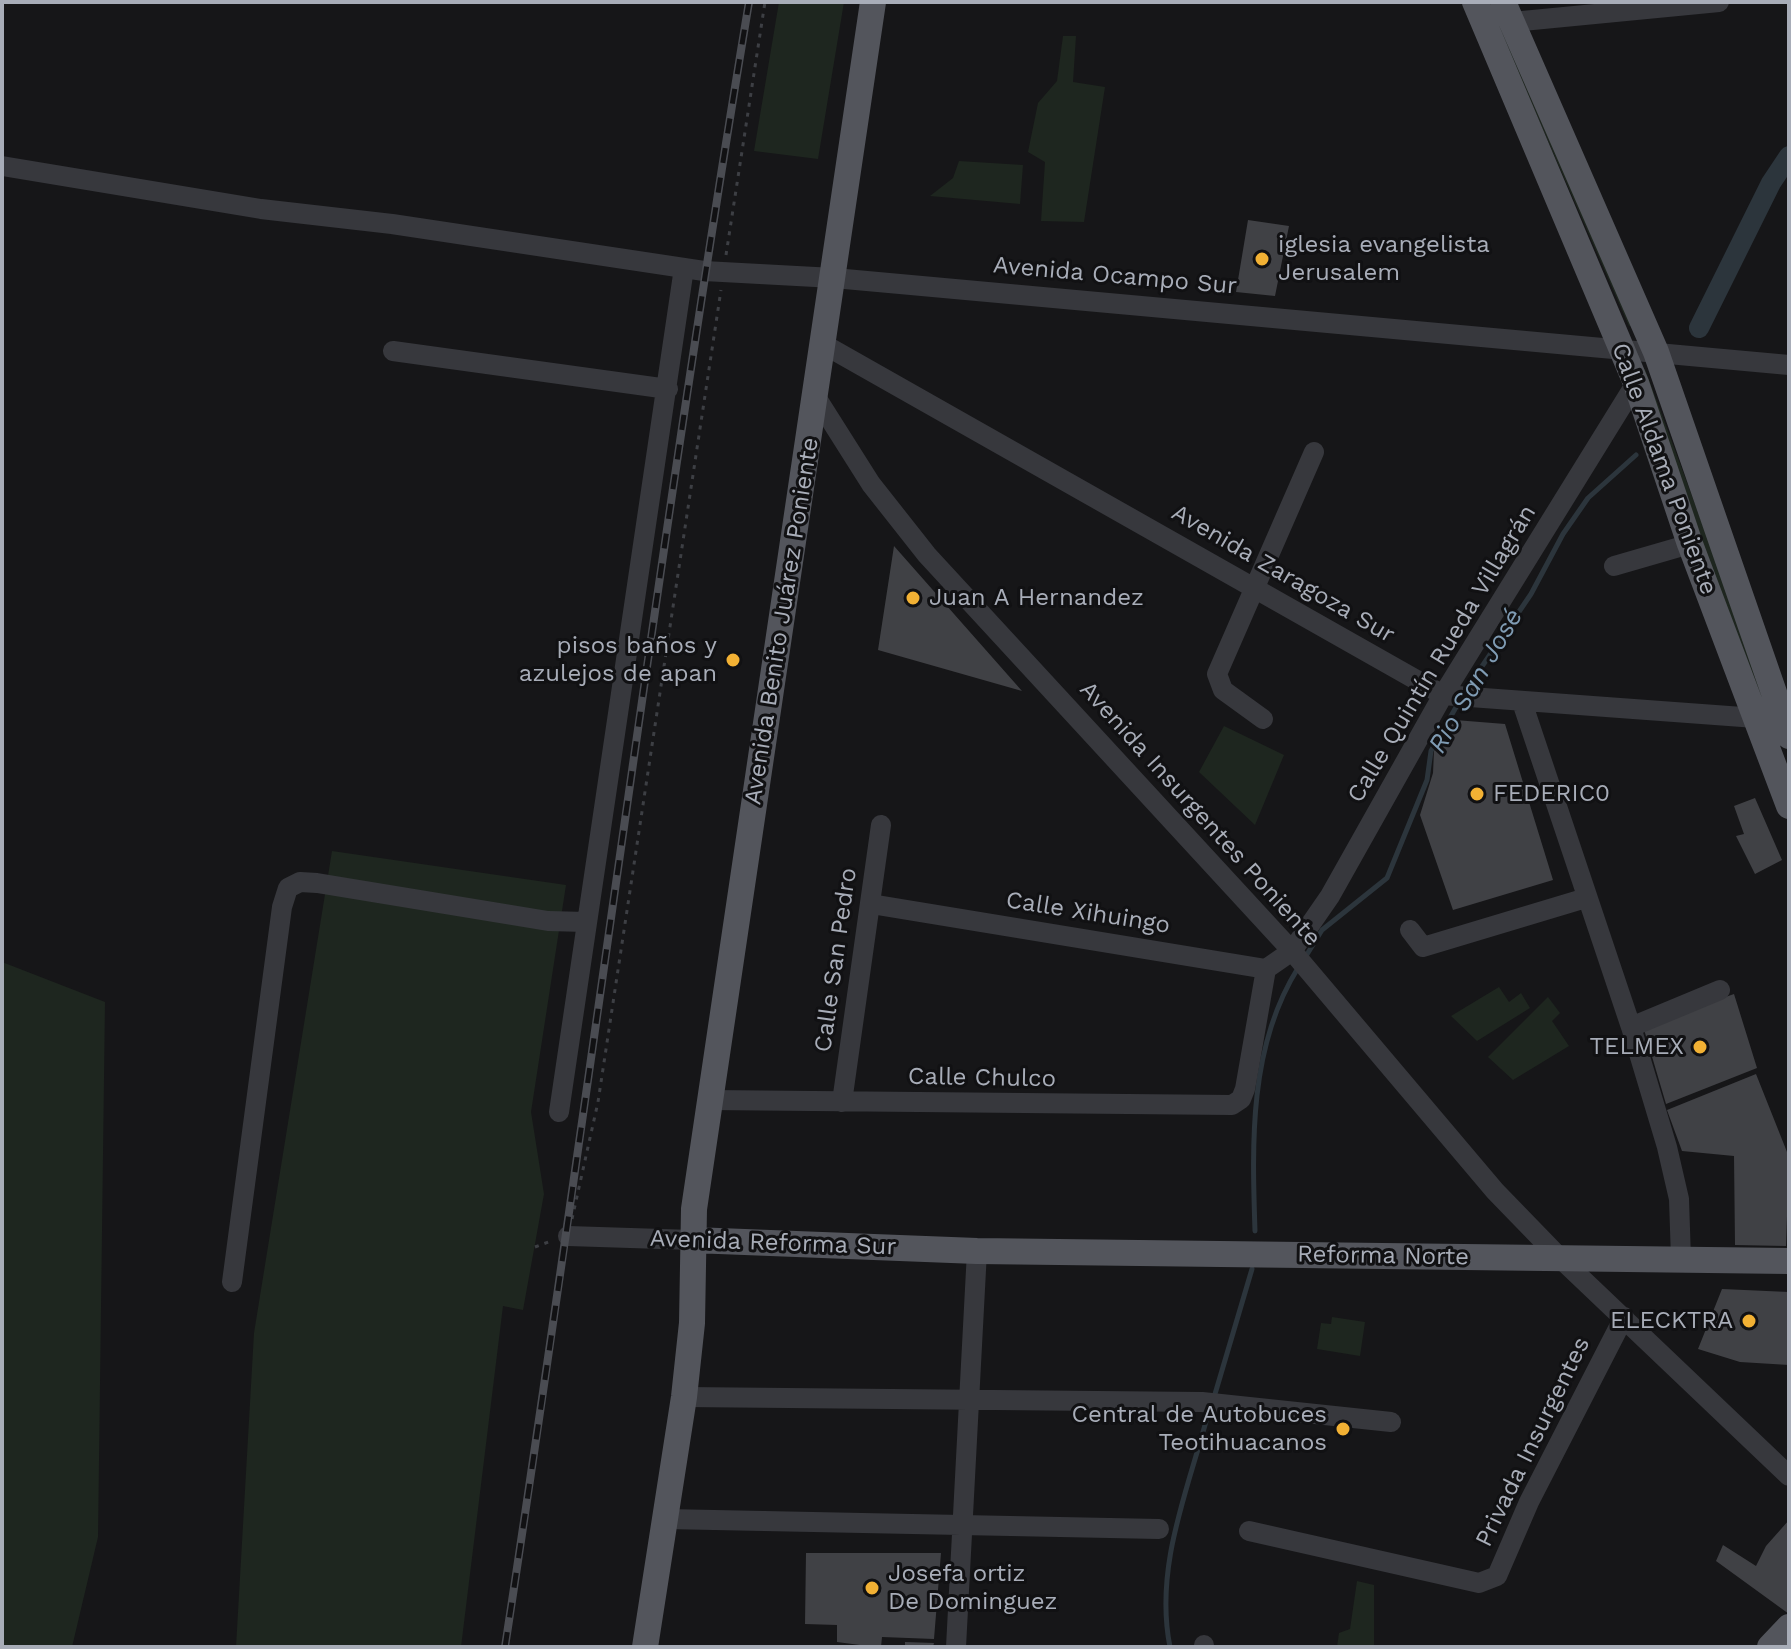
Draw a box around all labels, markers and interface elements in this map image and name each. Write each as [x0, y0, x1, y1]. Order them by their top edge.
place label: iglesia evangelista Jerusalem [1278, 231, 1490, 287]
marker: iglesia evangelista Jerusalem [1253, 250, 1271, 268]
street label: Avenida Ocampo Sur [992, 251, 1238, 301]
street label: Calle Aldama Poniente [1605, 339, 1723, 599]
street label: Avenida Benito Juárez Poniente [739, 435, 825, 807]
street label: Avenida Zaragoza Sur [1166, 498, 1400, 650]
street label: Calle Quintín Rueda Villagrán [1342, 500, 1542, 808]
place label: Juan A Hernandez [929, 584, 1144, 612]
marker: Juan A Hernandez [904, 589, 922, 607]
water label: Rio San José [1422, 603, 1530, 759]
place label: pisos baños y azulejos de apan [519, 632, 717, 688]
marker: pisos baños y azulejos de apan [724, 651, 742, 669]
street label: Avenida Insurgentes Poniente [1073, 676, 1327, 952]
place label: FEDERIC0 [1493, 780, 1610, 808]
marker: FEDERIC0 [1468, 785, 1486, 803]
street label: Calle San Pedro [809, 866, 863, 1054]
street label: Calle Xihuingo [1004, 886, 1172, 940]
place label: TELMEX [1590, 1033, 1684, 1061]
marker: TELMEX [1691, 1038, 1709, 1056]
street label: Calle Chulco [908, 1062, 1056, 1094]
street label: Avenida Reforma Sur [649, 1224, 897, 1262]
street label: Reforma Norte [1297, 1240, 1469, 1272]
place label: ELECKTRA [1610, 1307, 1733, 1335]
marker: ELECKTRA [1740, 1312, 1758, 1330]
street label: Privada Insurgentes [1470, 1332, 1596, 1552]
place label: Central de Autobuces Teotihuacanos [1072, 1401, 1327, 1457]
marker: Central de Autobuces Teotihuacanos [1334, 1420, 1352, 1438]
place label: Josefa ortiz De Dominguez [888, 1560, 1057, 1616]
marker: Josefa ortiz De Dominguez [863, 1579, 881, 1597]

